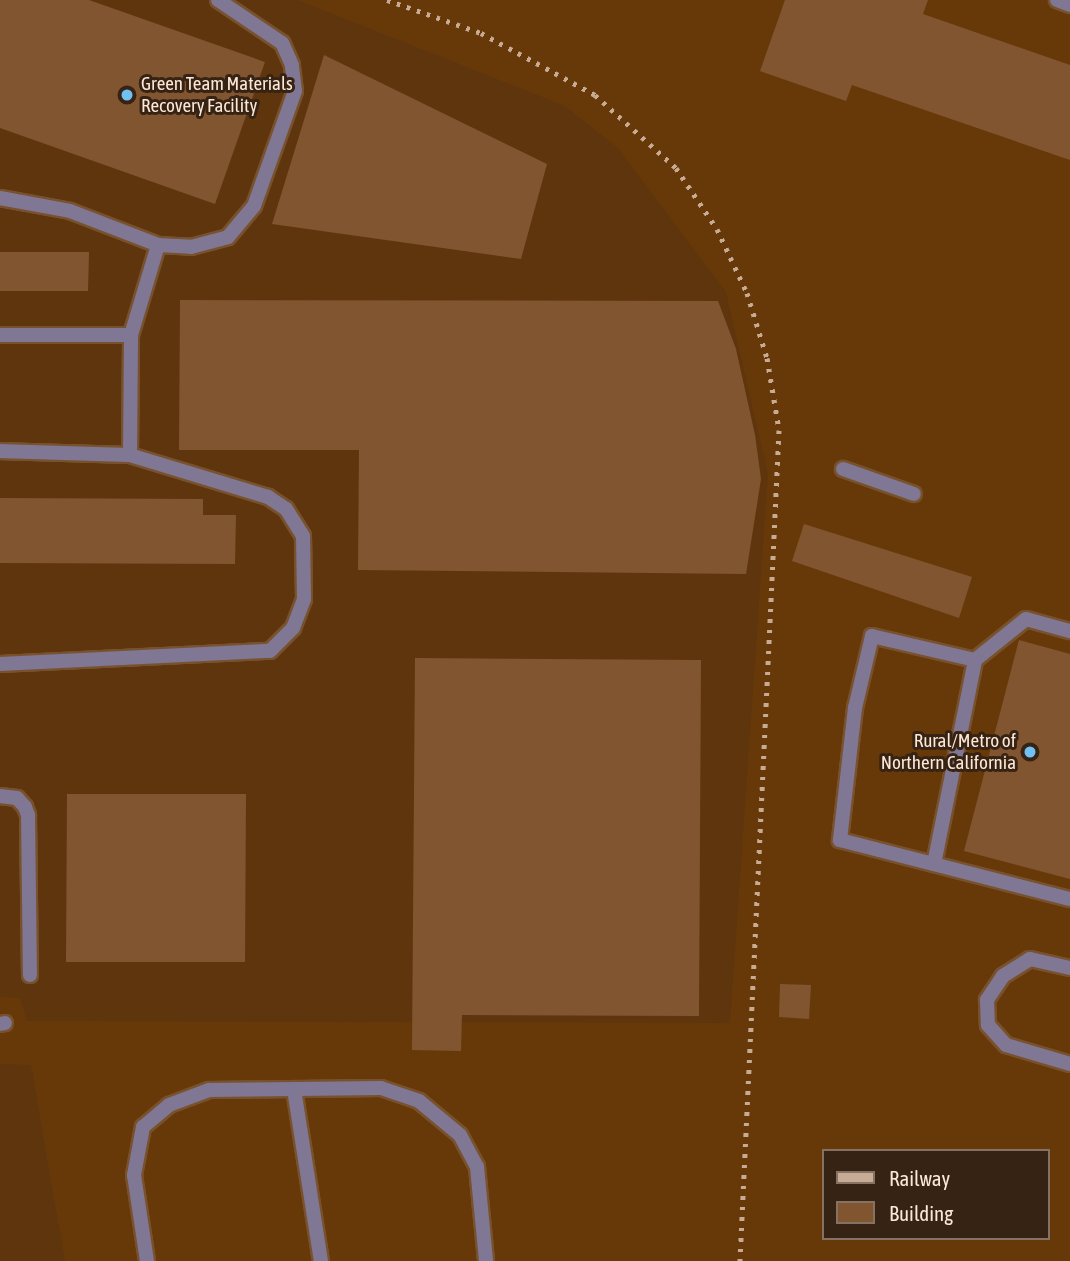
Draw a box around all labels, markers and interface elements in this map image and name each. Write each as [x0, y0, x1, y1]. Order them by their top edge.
place label: Green Team Materials Recovery Facility [141, 73, 293, 117]
marker: Green Team Materials Recovery Facility [119, 87, 135, 103]
place label: Rural/Metro of Northern California [881, 730, 1016, 774]
marker: Rural/Metro of Northern California [1022, 744, 1038, 760]
legend [822, 1149, 1049, 1240]
text: Railway [889, 1166, 950, 1190]
text: Building [889, 1201, 953, 1225]

